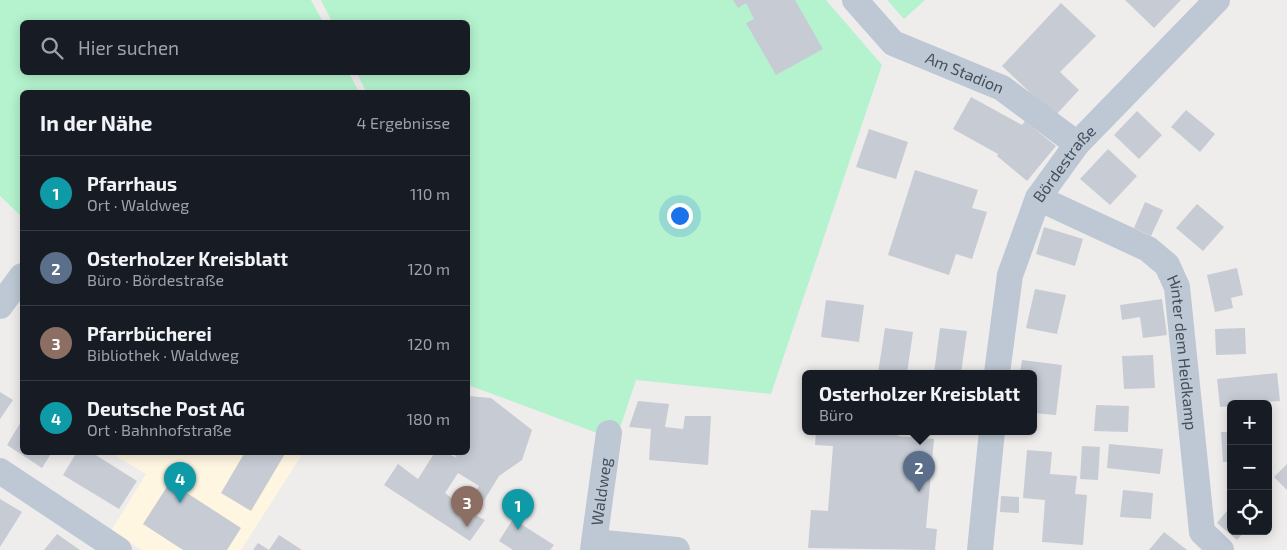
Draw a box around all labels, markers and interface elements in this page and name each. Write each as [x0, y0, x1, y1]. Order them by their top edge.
search box [20, 20, 470, 75]
icon: search [38, 34, 66, 62]
text: Hier suchen [78, 36, 179, 59]
street label: Am Stadion [923, 48, 1007, 97]
text: In der Nähe [40, 110, 152, 135]
text: 4 Ergebnisse [357, 113, 450, 132]
street label: Bördestraße [1028, 121, 1099, 206]
text: Pfarrhaus [87, 172, 177, 195]
text: 1 [53, 184, 59, 203]
text: 110 m [410, 184, 450, 203]
text: Ort · Waldweg [87, 195, 189, 214]
your location [667, 203, 693, 229]
text: Osterholzer Kreisblatt [87, 247, 288, 270]
text: 2 [51, 259, 61, 278]
text: 120 m [407, 259, 450, 278]
text: Büro · Bördestraße [87, 270, 224, 289]
street label: Hinter dem Heidkamp [1164, 272, 1202, 431]
text: Pfarrbücherei [87, 322, 212, 345]
text: 3 [51, 334, 61, 353]
text: 120 m [407, 334, 450, 353]
text: Bibliothek · Waldweg [87, 345, 239, 364]
popup [802, 370, 1037, 435]
text: Osterholzer Kreisblatt [819, 382, 1020, 405]
text: Deutsche Post AG [87, 397, 245, 420]
map controls [1227, 400, 1272, 535]
button: + [1227, 400, 1272, 445]
text: Büro [819, 405, 853, 424]
text: 4 [51, 409, 61, 428]
text: 180 m [407, 409, 450, 428]
text: Ort · Bahnhofstraße [87, 420, 232, 439]
button: − [1227, 445, 1272, 490]
pin: 2 [903, 451, 935, 492]
street label: Waldweg [586, 456, 615, 527]
pin: 4 [164, 462, 196, 503]
pin: 3 [451, 486, 483, 527]
pin: 1 [502, 489, 534, 530]
button: locate [1227, 490, 1272, 535]

